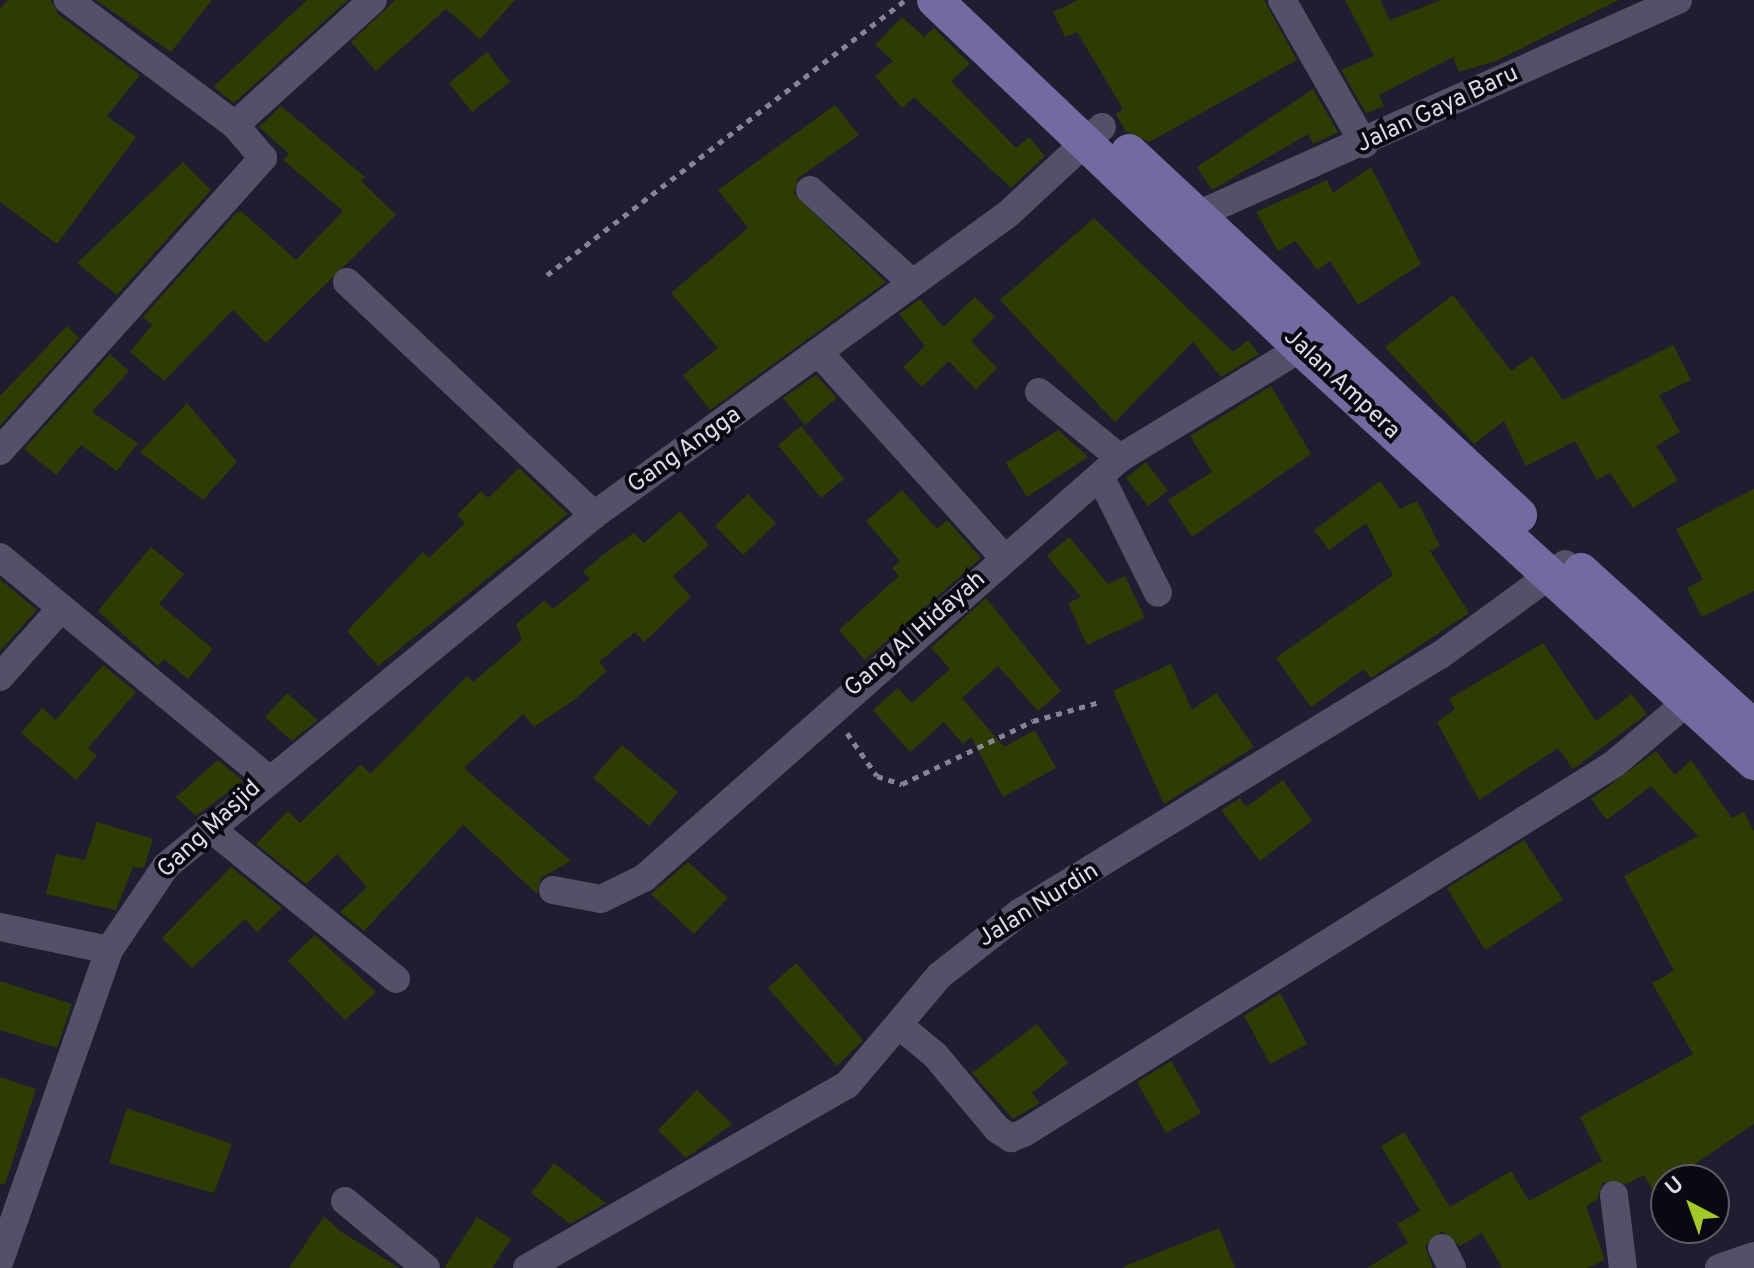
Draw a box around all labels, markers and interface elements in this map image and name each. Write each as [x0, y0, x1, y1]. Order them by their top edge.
street label: Jalan Gaya Baru [1353, 60, 1523, 160]
street label: Jalan Ampera [1276, 323, 1406, 447]
street label: Gang Angga [623, 401, 747, 501]
street label: Gang Al Hidayah [839, 566, 993, 704]
street label: Gang Masjid [152, 775, 268, 885]
street label: Jalan Nurdin [973, 858, 1105, 954]
north arrow [1650, 1164, 1730, 1244]
text: U [1660, 1172, 1690, 1202]

